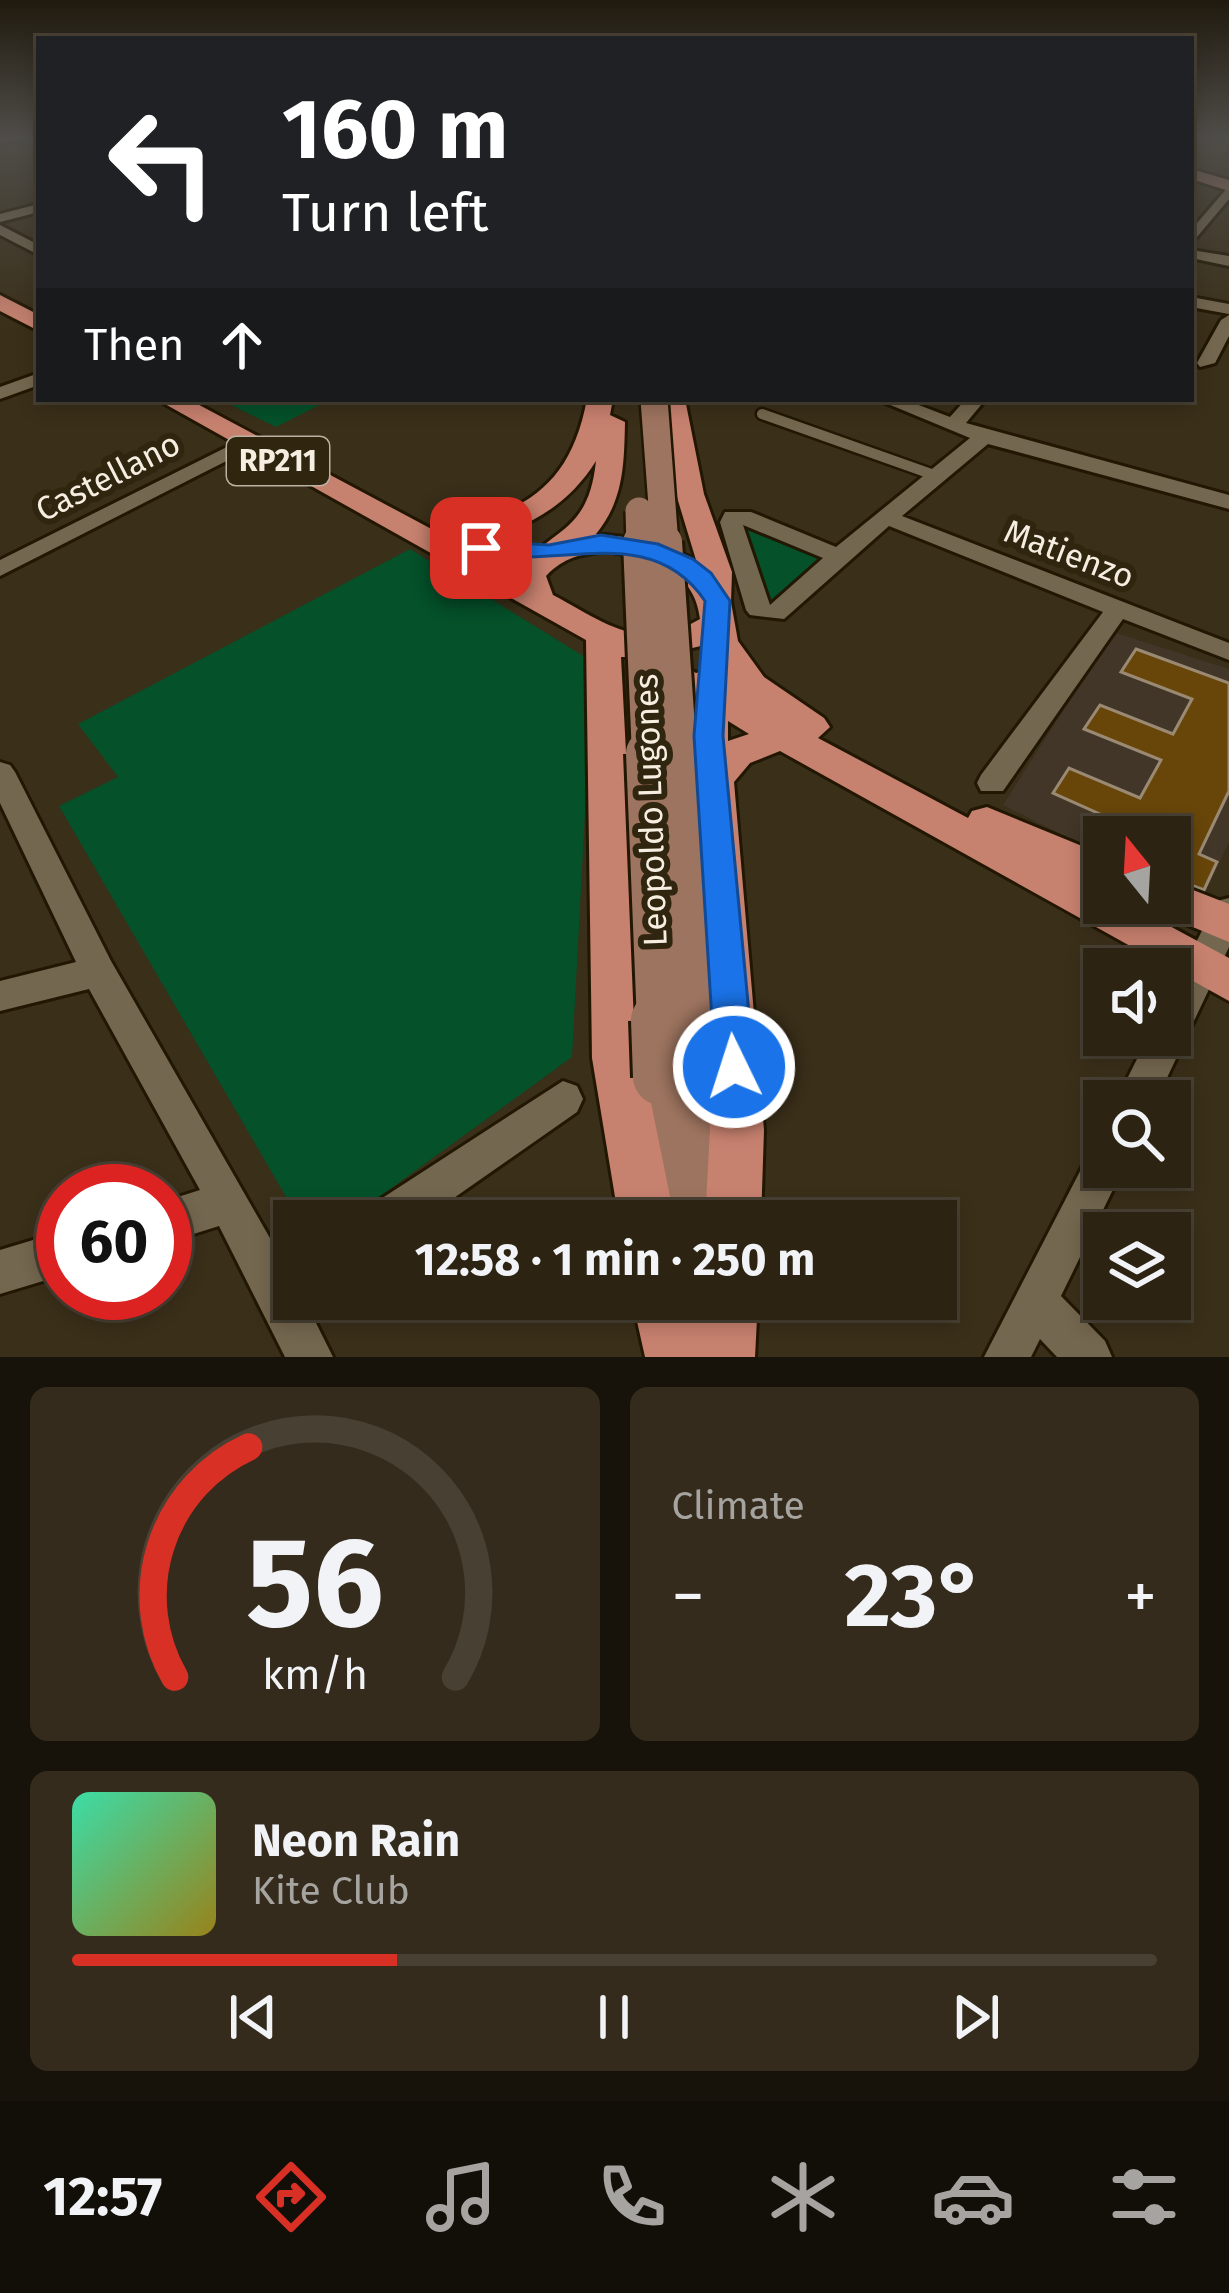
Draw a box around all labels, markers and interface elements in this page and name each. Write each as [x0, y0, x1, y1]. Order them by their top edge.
text: 160 m [282, 79, 508, 180]
icon: left [84, 84, 240, 240]
text: Turn left [282, 181, 489, 245]
icon: ahead [209, 312, 275, 378]
text: Then [84, 318, 185, 372]
street label: Castellano [29, 424, 187, 530]
road number: RP211 [227, 437, 329, 485]
pin [430, 497, 532, 599]
street label: Matienzo [999, 511, 1139, 597]
icon: arrive [448, 515, 514, 581]
street label: Leopoldo Lugones [626, 673, 676, 947]
north arrow [1083, 816, 1191, 924]
map controls [1083, 816, 1191, 1320]
button: sound [1083, 948, 1191, 1056]
position arrow [671, 1004, 797, 1130]
button: search [1083, 1080, 1191, 1188]
speed limit sign: 60 [36, 1164, 192, 1320]
button: layers [1083, 1212, 1191, 1320]
text: 12:58 · 1 min · 250 m [415, 1233, 815, 1287]
text: Climate [672, 1483, 805, 1529]
text: 56 [246, 1509, 383, 1659]
text: 23° [844, 1542, 984, 1650]
text: − [672, 1557, 705, 1636]
text: + [1124, 1557, 1157, 1636]
text: km/h [262, 1649, 368, 1700]
text: Neon Rain [252, 1814, 460, 1868]
text: Kite Club [252, 1868, 410, 1914]
icon: previous [220, 1984, 286, 2050]
icon: pause [581, 1984, 647, 2050]
icon: next [943, 1984, 1009, 2050]
icon: directions [249, 2155, 333, 2239]
icon: music [419, 2155, 503, 2239]
icon: phone [590, 2155, 674, 2239]
icon: climate [761, 2155, 845, 2239]
icon: car [931, 2155, 1015, 2239]
icon: filters [1102, 2155, 1186, 2239]
text: 12:57 [43, 2165, 162, 2229]

